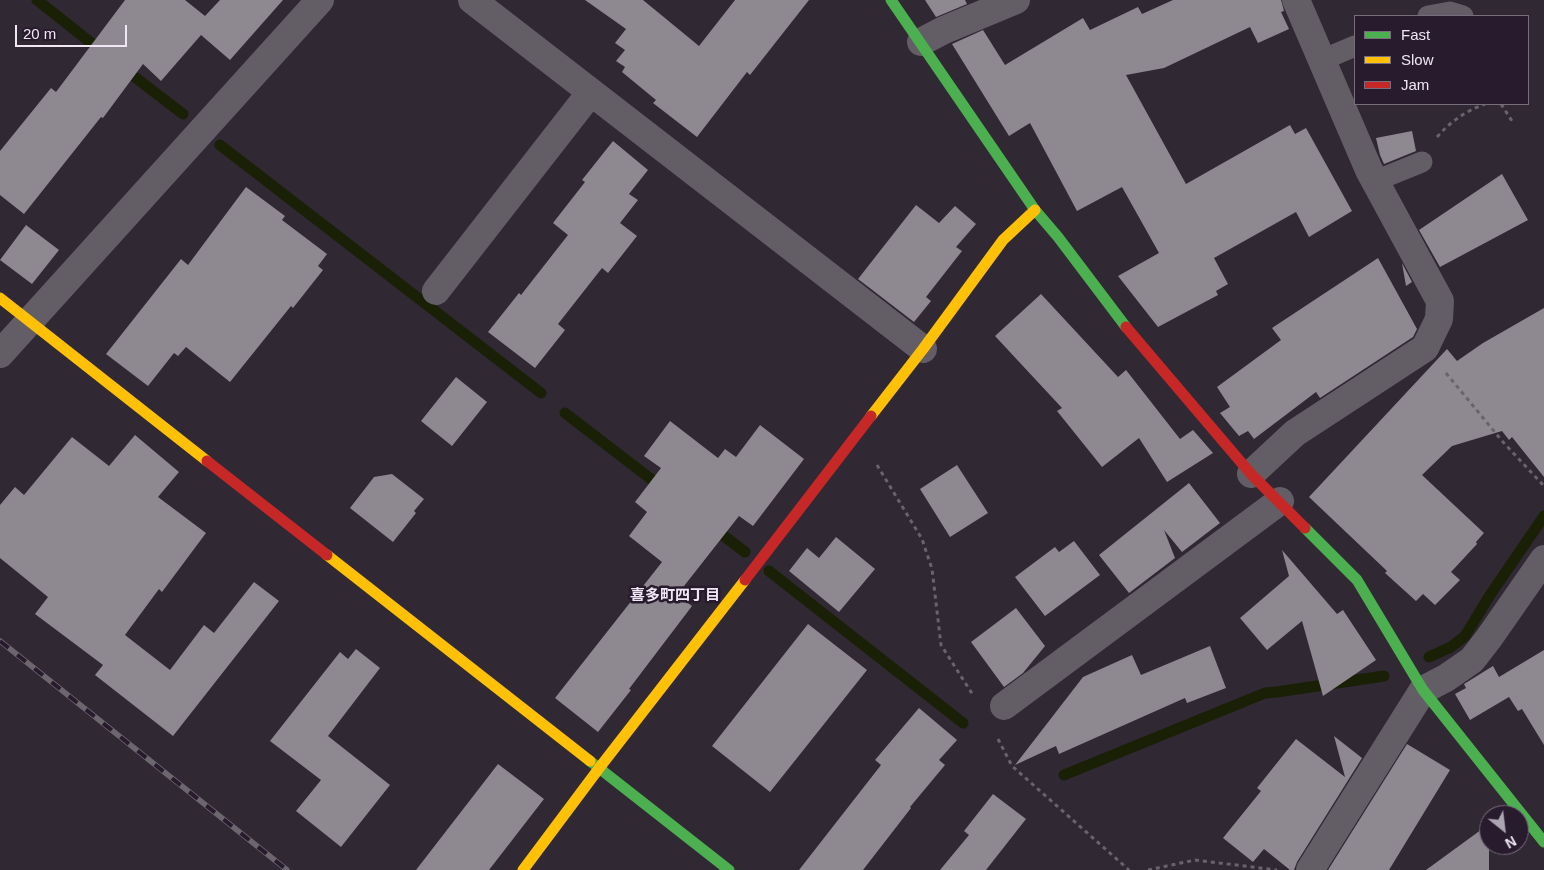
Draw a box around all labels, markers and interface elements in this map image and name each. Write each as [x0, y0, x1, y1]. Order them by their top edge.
scale bar [18, 15, 130, 47]
legend [1354, 15, 1529, 105]
text: 20 m [23, 25, 56, 42]
text: Fast [1401, 26, 1430, 43]
text: Slow [1401, 51, 1434, 68]
text: Jam [1401, 76, 1429, 93]
district label: 喜多町四丁目 [630, 587, 720, 605]
north arrow [1479, 805, 1529, 855]
text: N [1502, 833, 1519, 852]

